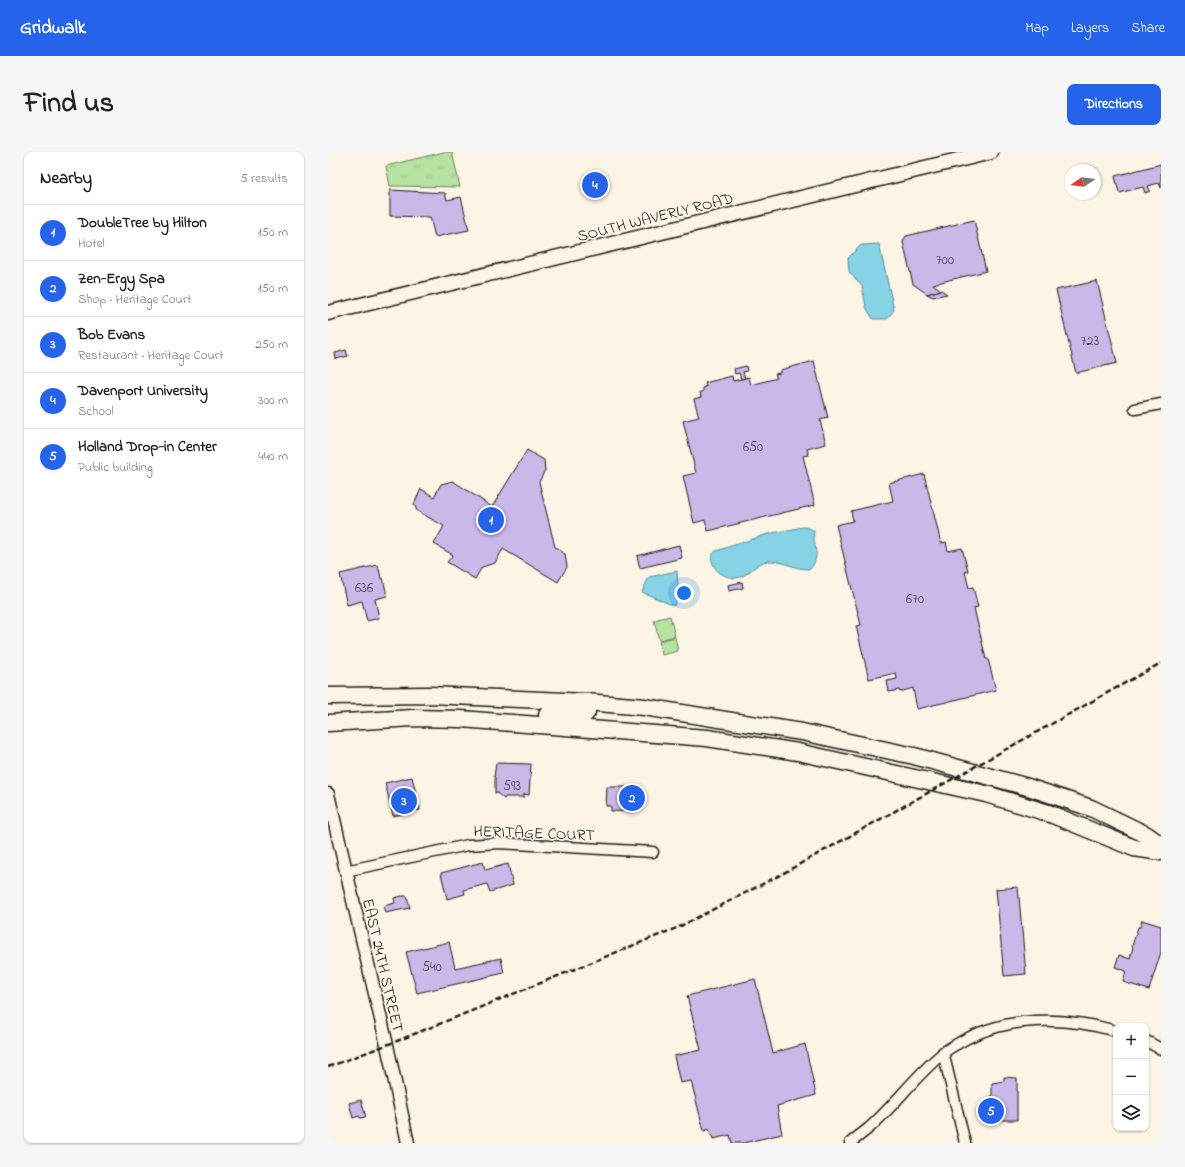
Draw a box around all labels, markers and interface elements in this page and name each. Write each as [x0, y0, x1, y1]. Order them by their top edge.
text: Gridwalk [20, 15, 86, 42]
text: Map [1025, 18, 1049, 39]
text: Layers [1071, 18, 1109, 39]
text: Share [1131, 18, 1165, 39]
text: Find us [24, 84, 114, 125]
button: Directions [1067, 84, 1161, 125]
north arrow [1065, 164, 1101, 200]
text: Nearby [40, 166, 92, 191]
text: 5 results [240, 169, 288, 188]
pin: 4 [582, 170, 608, 200]
street label: SOUTH WAVERLY ROAD [575, 187, 736, 249]
text: DoubleTree by Hilton [78, 212, 207, 234]
text: 1 [51, 223, 55, 242]
text: 150 m [257, 223, 288, 242]
text: Hotel [78, 234, 105, 253]
house number: 700 [936, 250, 954, 271]
text: Zen-Ergy Spa [78, 268, 165, 290]
text: 2 [50, 279, 56, 298]
text: 150 m [257, 279, 288, 298]
text: Shop · Heritage Court [78, 290, 191, 309]
text: Bob Evans [78, 324, 145, 346]
house number: 723 [1081, 331, 1099, 352]
text: 3 [50, 335, 56, 354]
text: 250 m [255, 335, 288, 354]
text: Restaurant · Heritage Court [78, 346, 223, 365]
text: Davenport University [78, 380, 208, 402]
text: 4 [50, 391, 56, 410]
text: 300 m [258, 391, 288, 410]
text: School [78, 402, 114, 421]
text: Holland Drop-in Center [78, 436, 217, 458]
house number: 650 [743, 437, 763, 458]
text: 5 [49, 447, 57, 466]
text: 440 m [258, 447, 288, 466]
text: Public building [78, 458, 153, 477]
pin: 1 [478, 505, 504, 535]
house number: 636 [355, 578, 373, 599]
your location [674, 583, 694, 603]
house number: 670 [906, 589, 924, 610]
house number: 593 [503, 776, 521, 797]
pin: 2 [619, 783, 645, 813]
pin: 3 [391, 786, 417, 816]
street label: HERITAGE COURT [473, 820, 595, 848]
street label: EAST 24TH STREET [355, 896, 409, 1035]
house number: 540 [422, 957, 442, 978]
map controls [1113, 1023, 1149, 1131]
button: + [1113, 1023, 1149, 1059]
button: − [1113, 1059, 1149, 1095]
button: layers [1113, 1095, 1149, 1131]
pin: 5 [978, 1096, 1004, 1126]

